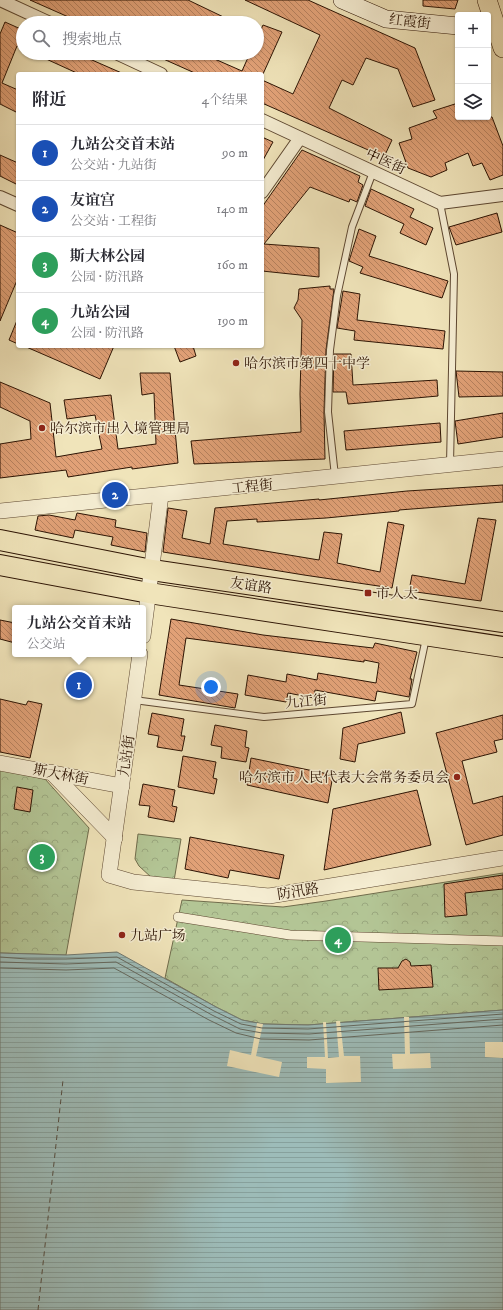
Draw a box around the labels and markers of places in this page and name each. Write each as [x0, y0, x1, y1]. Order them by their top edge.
place label: 哈尔滨市第四十中学 [244, 355, 370, 373]
marker: 哈尔滨市第四十中学 [231, 358, 241, 368]
place label: 哈尔滨市出入境管理局 [50, 420, 190, 438]
marker: 哈尔滨市出入境管理局 [37, 423, 47, 433]
pin: 2 [102, 480, 128, 510]
place label: 市人大 [376, 585, 418, 603]
marker: 市人大 [363, 588, 373, 598]
pin: 1 [66, 670, 92, 700]
place label: 哈尔滨市人民代表大会常务委员会 [239, 769, 449, 787]
marker: 哈尔滨市人民代表大会常务委员会 [452, 772, 462, 782]
pin: 3 [29, 842, 55, 872]
pin: 4 [325, 925, 351, 955]
place label: 九站广场 [130, 927, 186, 945]
marker: 九站广场 [117, 930, 127, 940]

